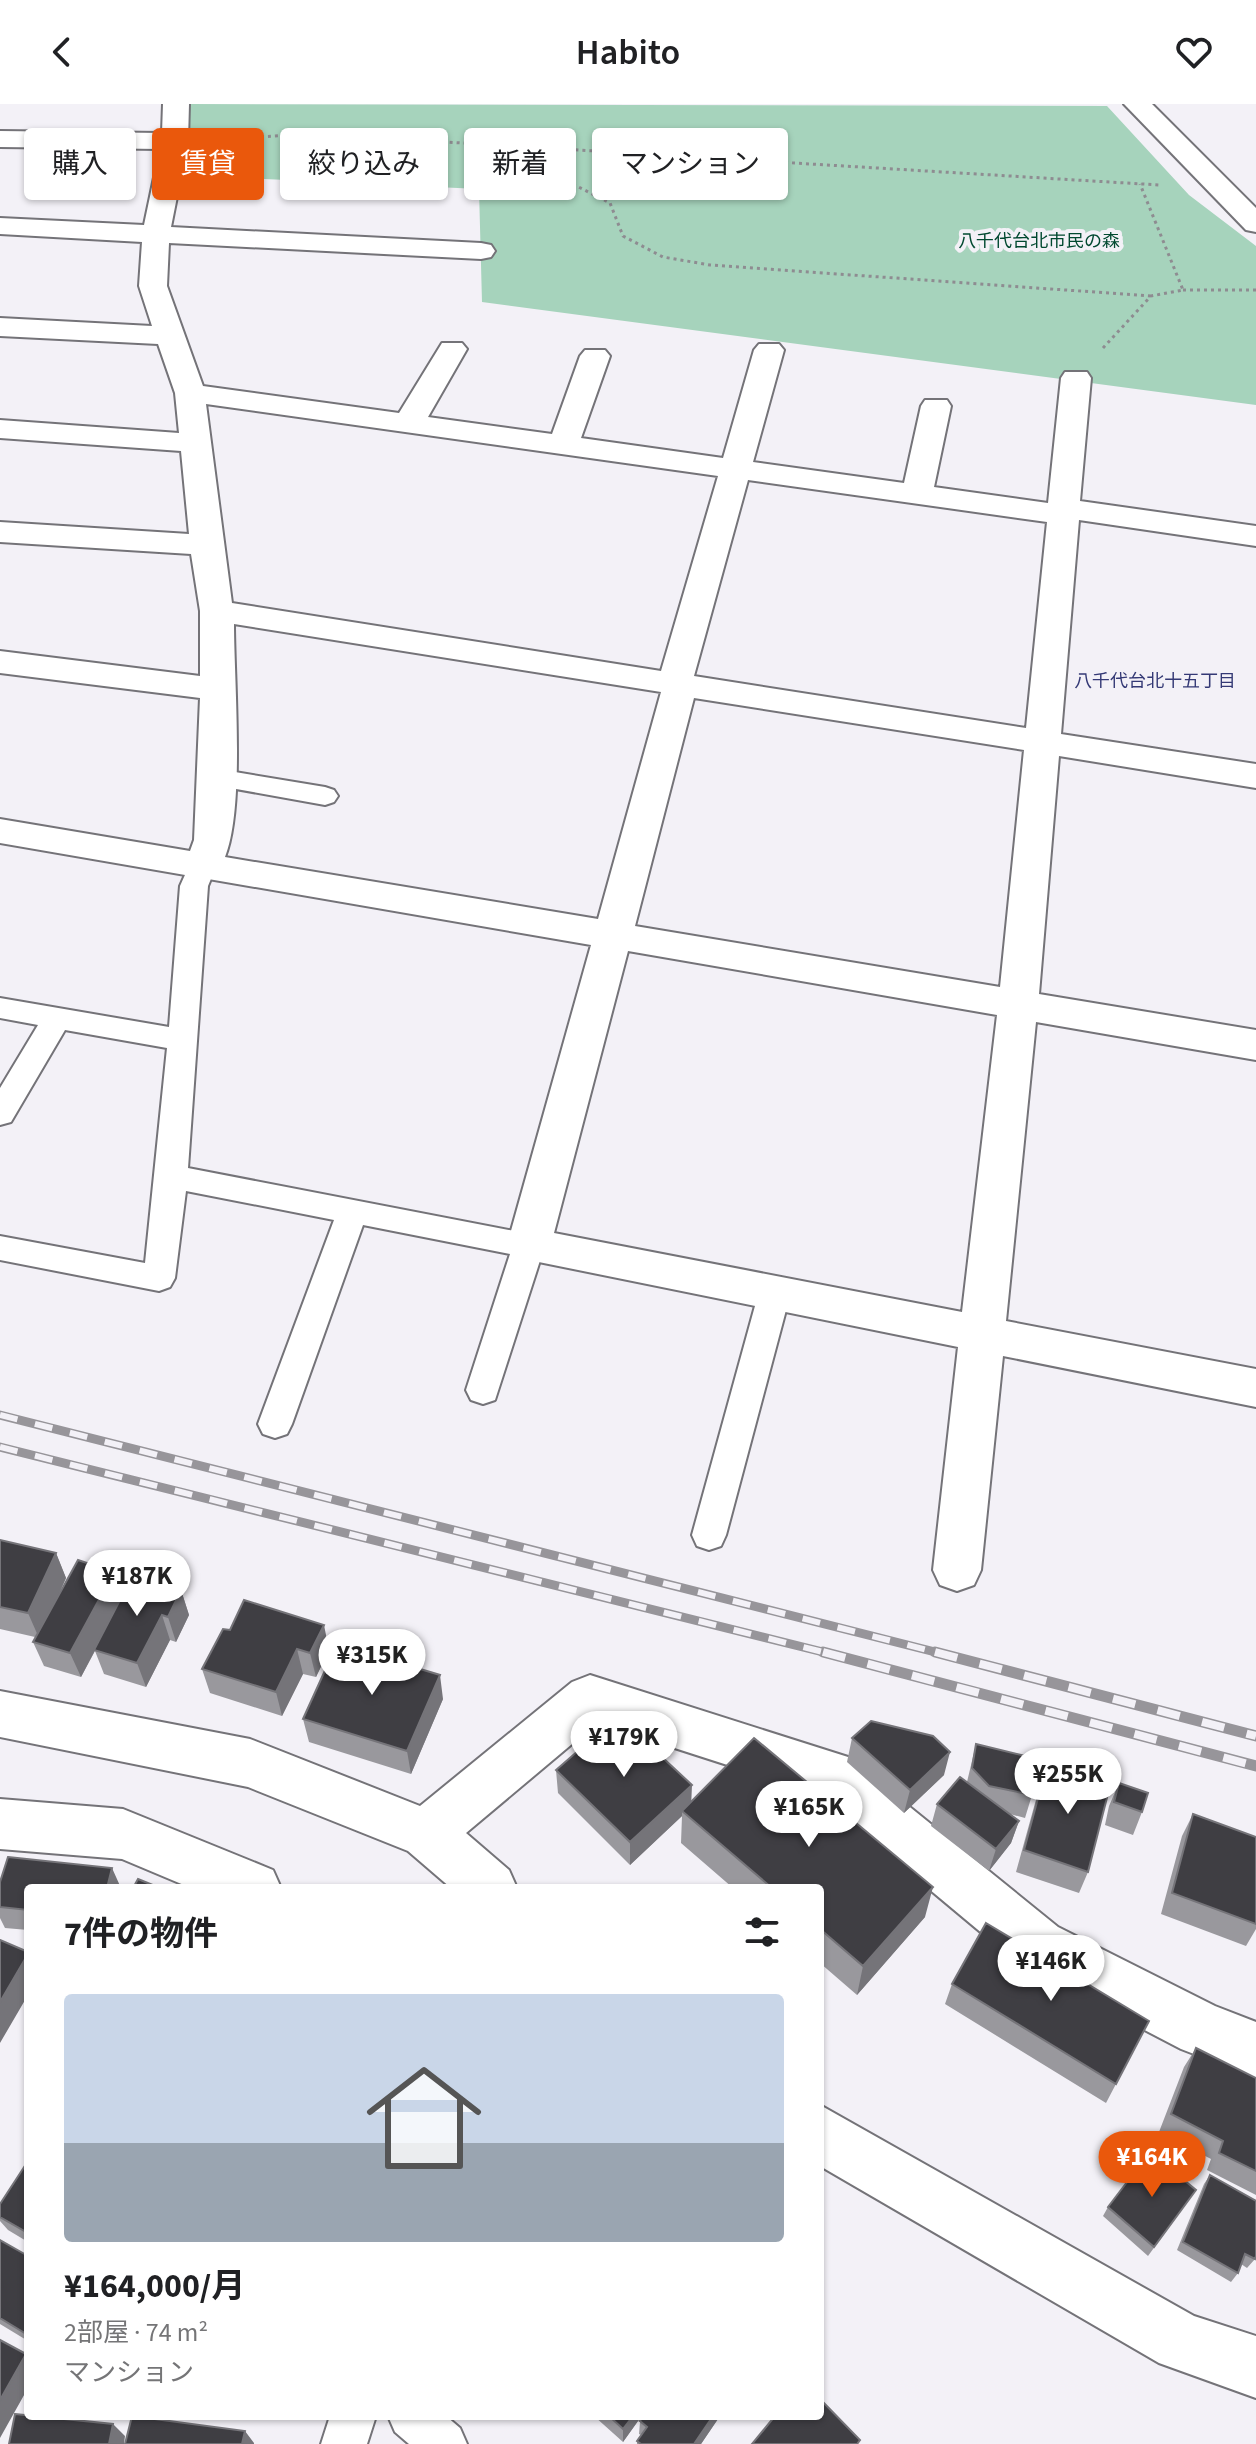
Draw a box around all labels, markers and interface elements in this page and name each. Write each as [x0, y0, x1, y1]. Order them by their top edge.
text: Habito [576, 27, 680, 78]
icon: back [40, 30, 84, 74]
icon: heart [1172, 30, 1216, 74]
chip: 購入 [24, 128, 136, 200]
chip: 賃貸 [152, 128, 264, 200]
chip: 絞り込み [280, 128, 448, 200]
chip: 新着 [464, 128, 576, 200]
chip: マンション [592, 128, 788, 200]
park label: 八千代台北市民の森 [958, 229, 1120, 254]
district label: 八千代台北十五丁目 [1074, 669, 1236, 694]
pin: ¥187K [81, 1550, 193, 1618]
text: ¥187K [102, 1557, 172, 1594]
pin: ¥315K [316, 1629, 428, 1697]
text: ¥315K [337, 1636, 407, 1673]
pin: ¥179K [568, 1711, 680, 1779]
text: ¥179K [589, 1718, 659, 1755]
pin: ¥255K [1012, 1748, 1124, 1816]
text: ¥255K [1033, 1755, 1103, 1792]
pin: ¥165K [753, 1781, 865, 1849]
text: ¥165K [774, 1788, 844, 1825]
text: 7件の物件 [64, 1910, 218, 1959]
icon: filters [740, 1910, 784, 1954]
pin: ¥146K [995, 1935, 1107, 2003]
text: ¥146K [1016, 1942, 1086, 1979]
icon: home [352, 2046, 496, 2190]
pin: ¥164K [1096, 2131, 1208, 2199]
text: ¥164K [1117, 2138, 1187, 2175]
text: ¥164,000/月 [64, 2262, 245, 2311]
text: 2部屋 · 74 m² [64, 2314, 208, 2351]
text: マンション [64, 2354, 194, 2391]

